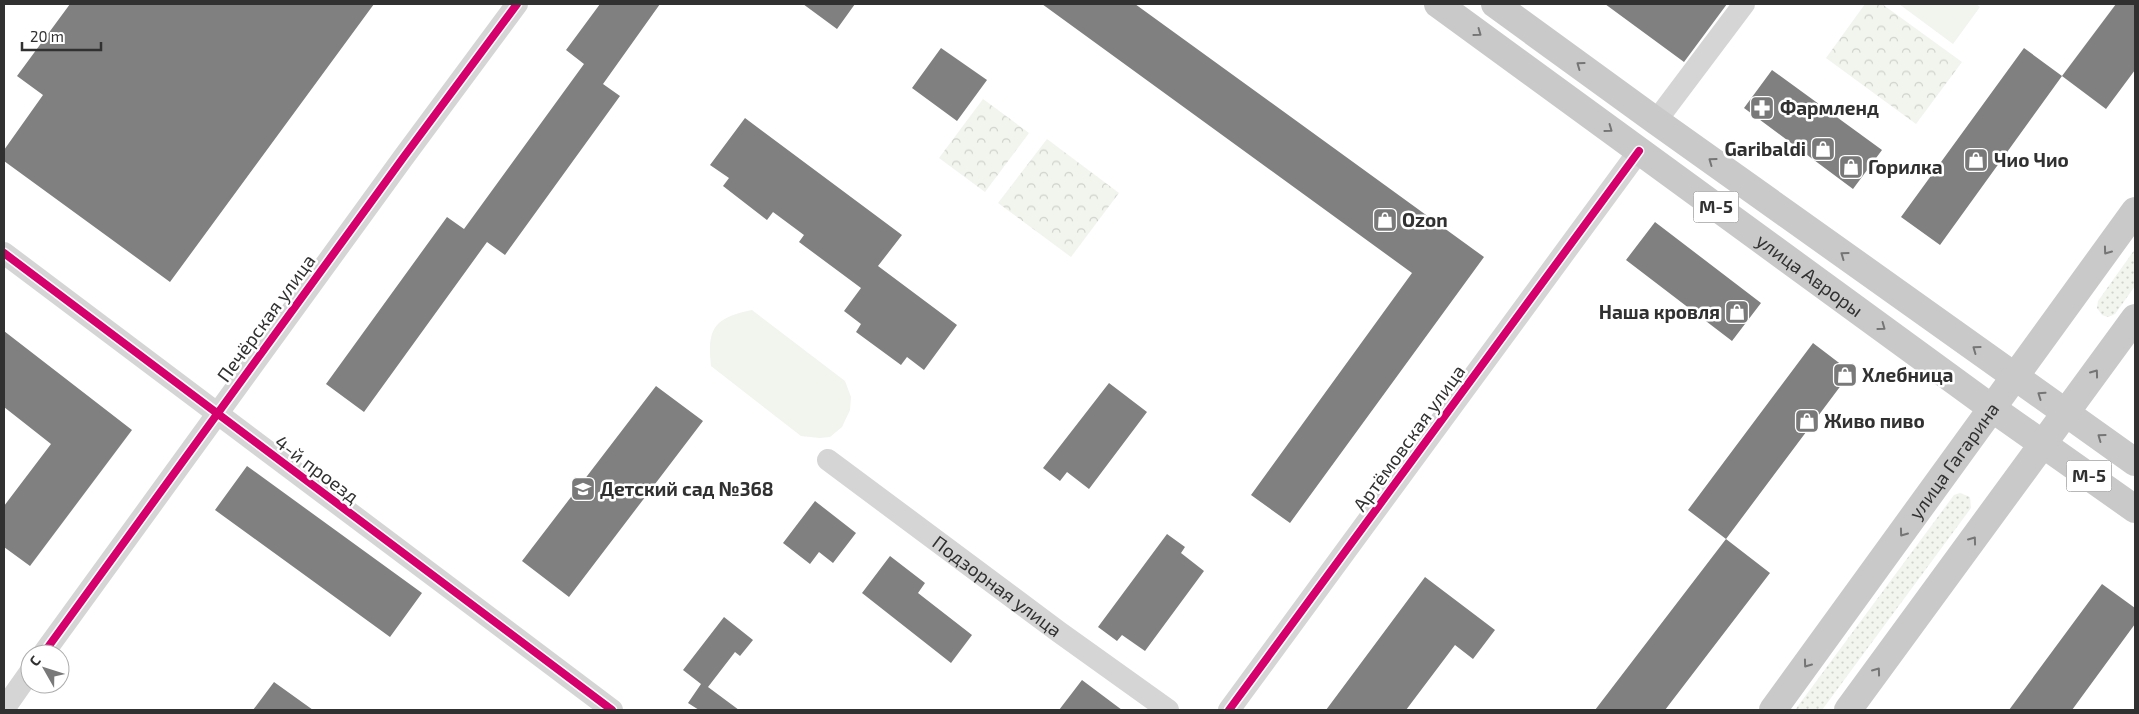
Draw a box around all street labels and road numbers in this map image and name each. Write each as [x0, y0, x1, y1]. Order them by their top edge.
road number: М-5 [1694, 192, 1738, 222]
street label: улица Авроры [1751, 228, 1868, 321]
street label: Печёрская улица [212, 249, 320, 387]
street label: Артёмовская улица [1348, 360, 1470, 516]
street label: улица Гагарина [1903, 398, 2003, 524]
street label: 4-й проезд [271, 430, 364, 508]
road number: М-5 [2066, 461, 2112, 492]
street label: Подзорная улица [928, 530, 1067, 641]

